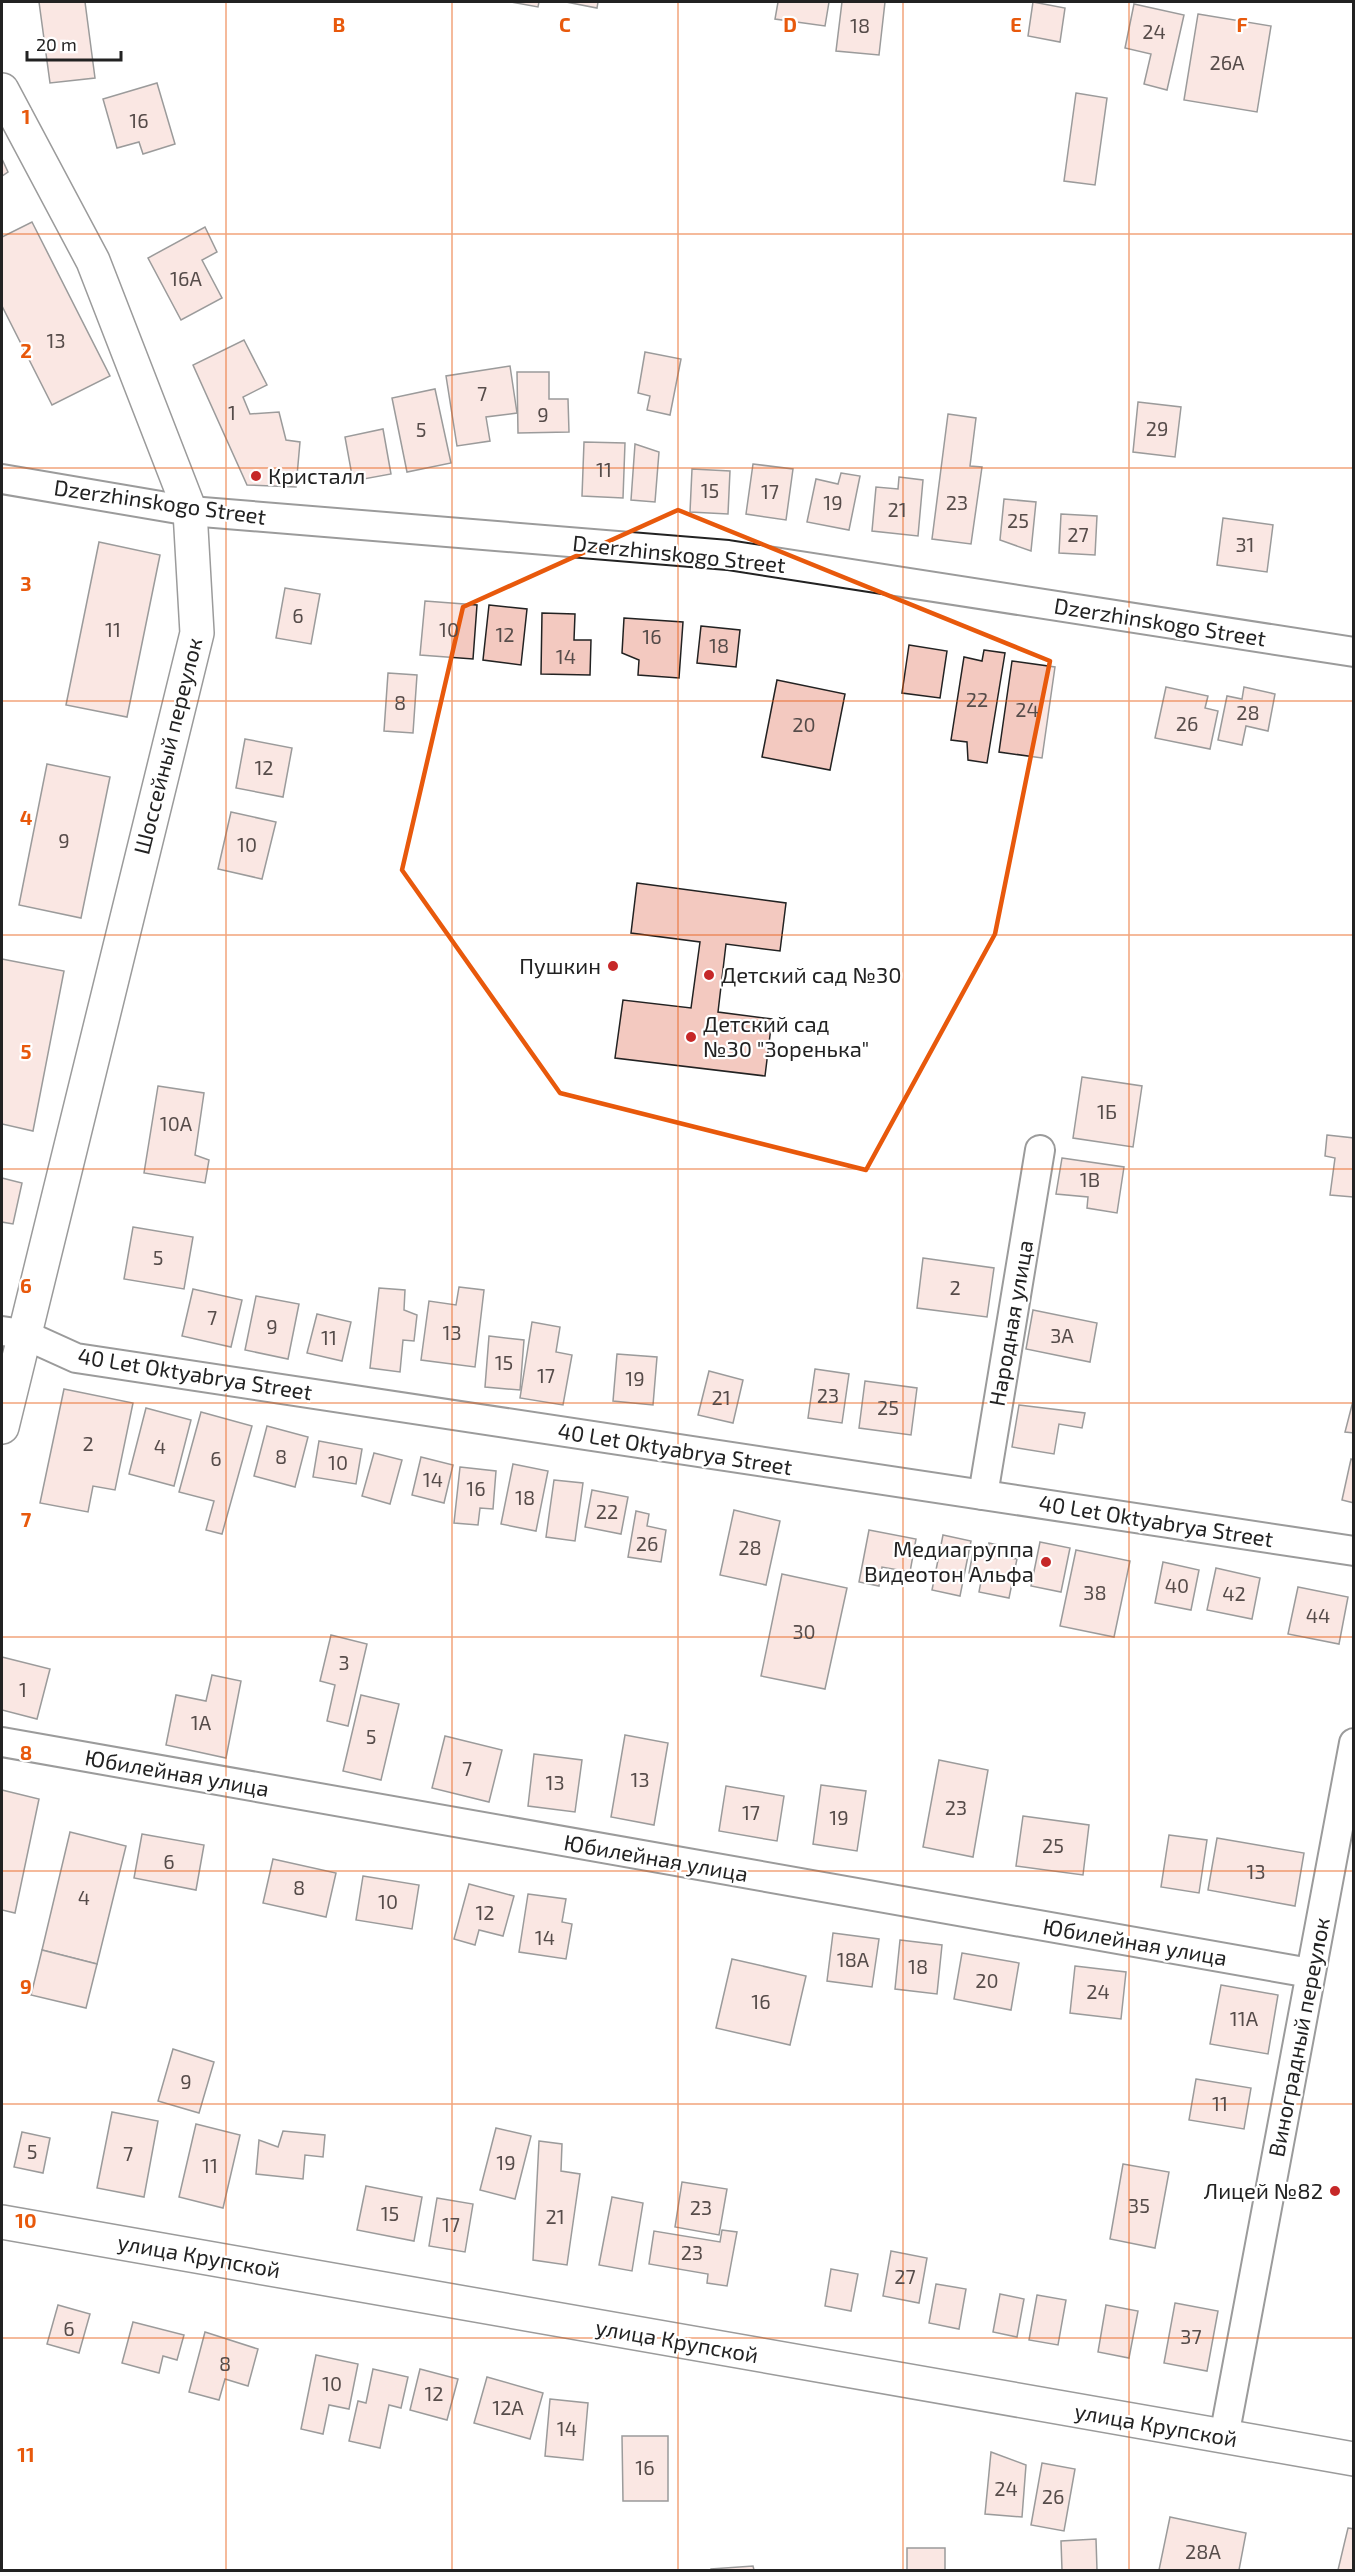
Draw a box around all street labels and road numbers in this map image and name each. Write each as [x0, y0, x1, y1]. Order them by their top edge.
street label: Dzerzhinskogo Street [52, 473, 268, 529]
street label: Dzerzhinskogo Street [571, 529, 787, 577]
street label: Dzerzhinskogo Street [1052, 591, 1268, 651]
street label: Шоссейный переулок [128, 635, 208, 857]
street label: Народная улица [983, 1238, 1038, 1408]
street label: 40 Let Oktyabrya Street [76, 1342, 314, 1404]
street label: 40 Let Oktyabrya Street [556, 1417, 794, 1479]
street label: 40 Let Oktyabrya Street [1037, 1489, 1275, 1551]
street label: Юбилейная улица [83, 1743, 271, 1802]
street label: Юбилейная улица [562, 1828, 750, 1887]
street label: Юбилейная улица [1041, 1912, 1229, 1971]
street label: Виноградный переулок [1262, 1915, 1335, 2159]
street label: улица Крупской [116, 2228, 283, 2283]
street label: улица Крупской [594, 2313, 761, 2368]
street label: улица Крупской [1073, 2397, 1240, 2452]

